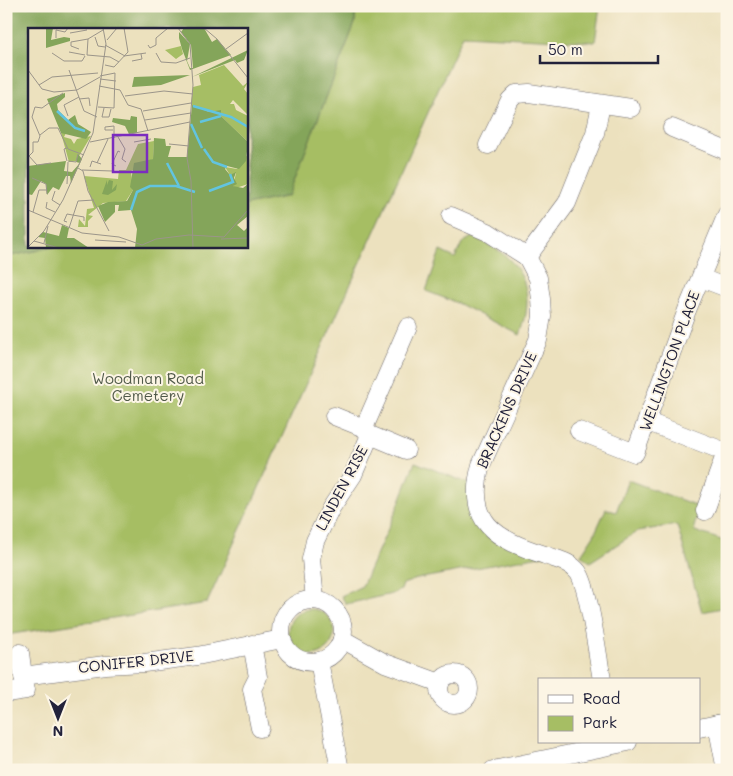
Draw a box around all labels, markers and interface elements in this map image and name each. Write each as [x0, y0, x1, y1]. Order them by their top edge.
inset map [28, 28, 248, 248]
scale bar [540, 32, 658, 64]
text: 50 m [548, 39, 583, 59]
street label: WELLINGTON PLACE [634, 287, 704, 434]
street label: BRACKENS DRIVE [471, 348, 541, 471]
park label: Woodman Road Cemetery [92, 368, 204, 405]
street label: LINDEN RISE [310, 441, 372, 534]
street label: CONIFER DRIVE [77, 645, 195, 677]
legend [538, 678, 700, 744]
text: Road [583, 688, 620, 708]
north arrow [32, 694, 82, 744]
text: Park [583, 712, 617, 732]
text: N [53, 722, 63, 741]

